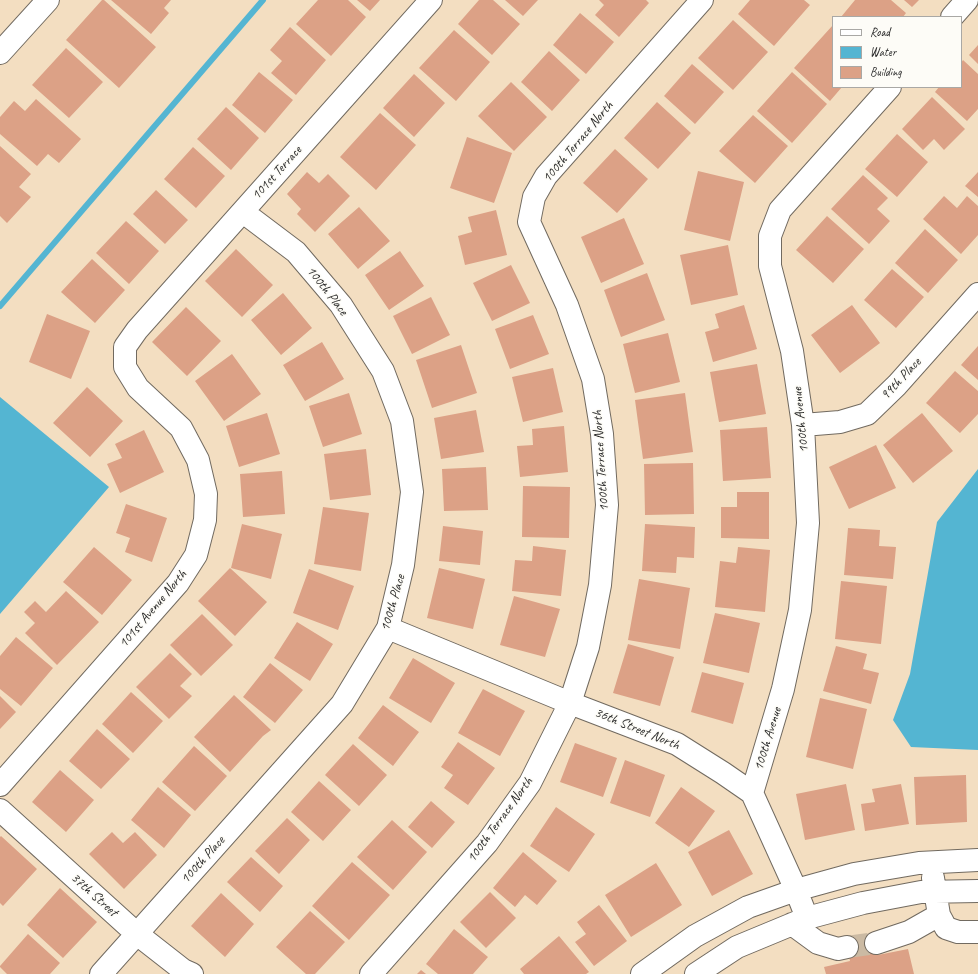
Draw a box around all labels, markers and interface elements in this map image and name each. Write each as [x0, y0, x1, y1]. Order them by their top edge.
legend [832, 16, 962, 88]
text: Road [870, 24, 890, 40]
text: Water [870, 44, 896, 60]
text: Building [870, 64, 902, 80]
street label: 100th Terrace North [539, 98, 617, 186]
street label: 101st Terrace [248, 143, 306, 203]
street label: 100th Place [303, 263, 351, 319]
street label: 99th Place [877, 354, 925, 404]
street label: 100th Avenue [789, 387, 813, 453]
street label: 100th Terrace North [589, 410, 613, 512]
street label: 101st Avenue North [116, 567, 190, 651]
street label: 100th Place [377, 573, 409, 633]
street label: 36th Street North [592, 704, 682, 754]
street label: 100th Avenue [750, 705, 786, 773]
street label: 100th Terrace North [463, 774, 537, 866]
street label: 100th Place [177, 833, 229, 887]
street label: 37th Street [67, 870, 121, 920]

